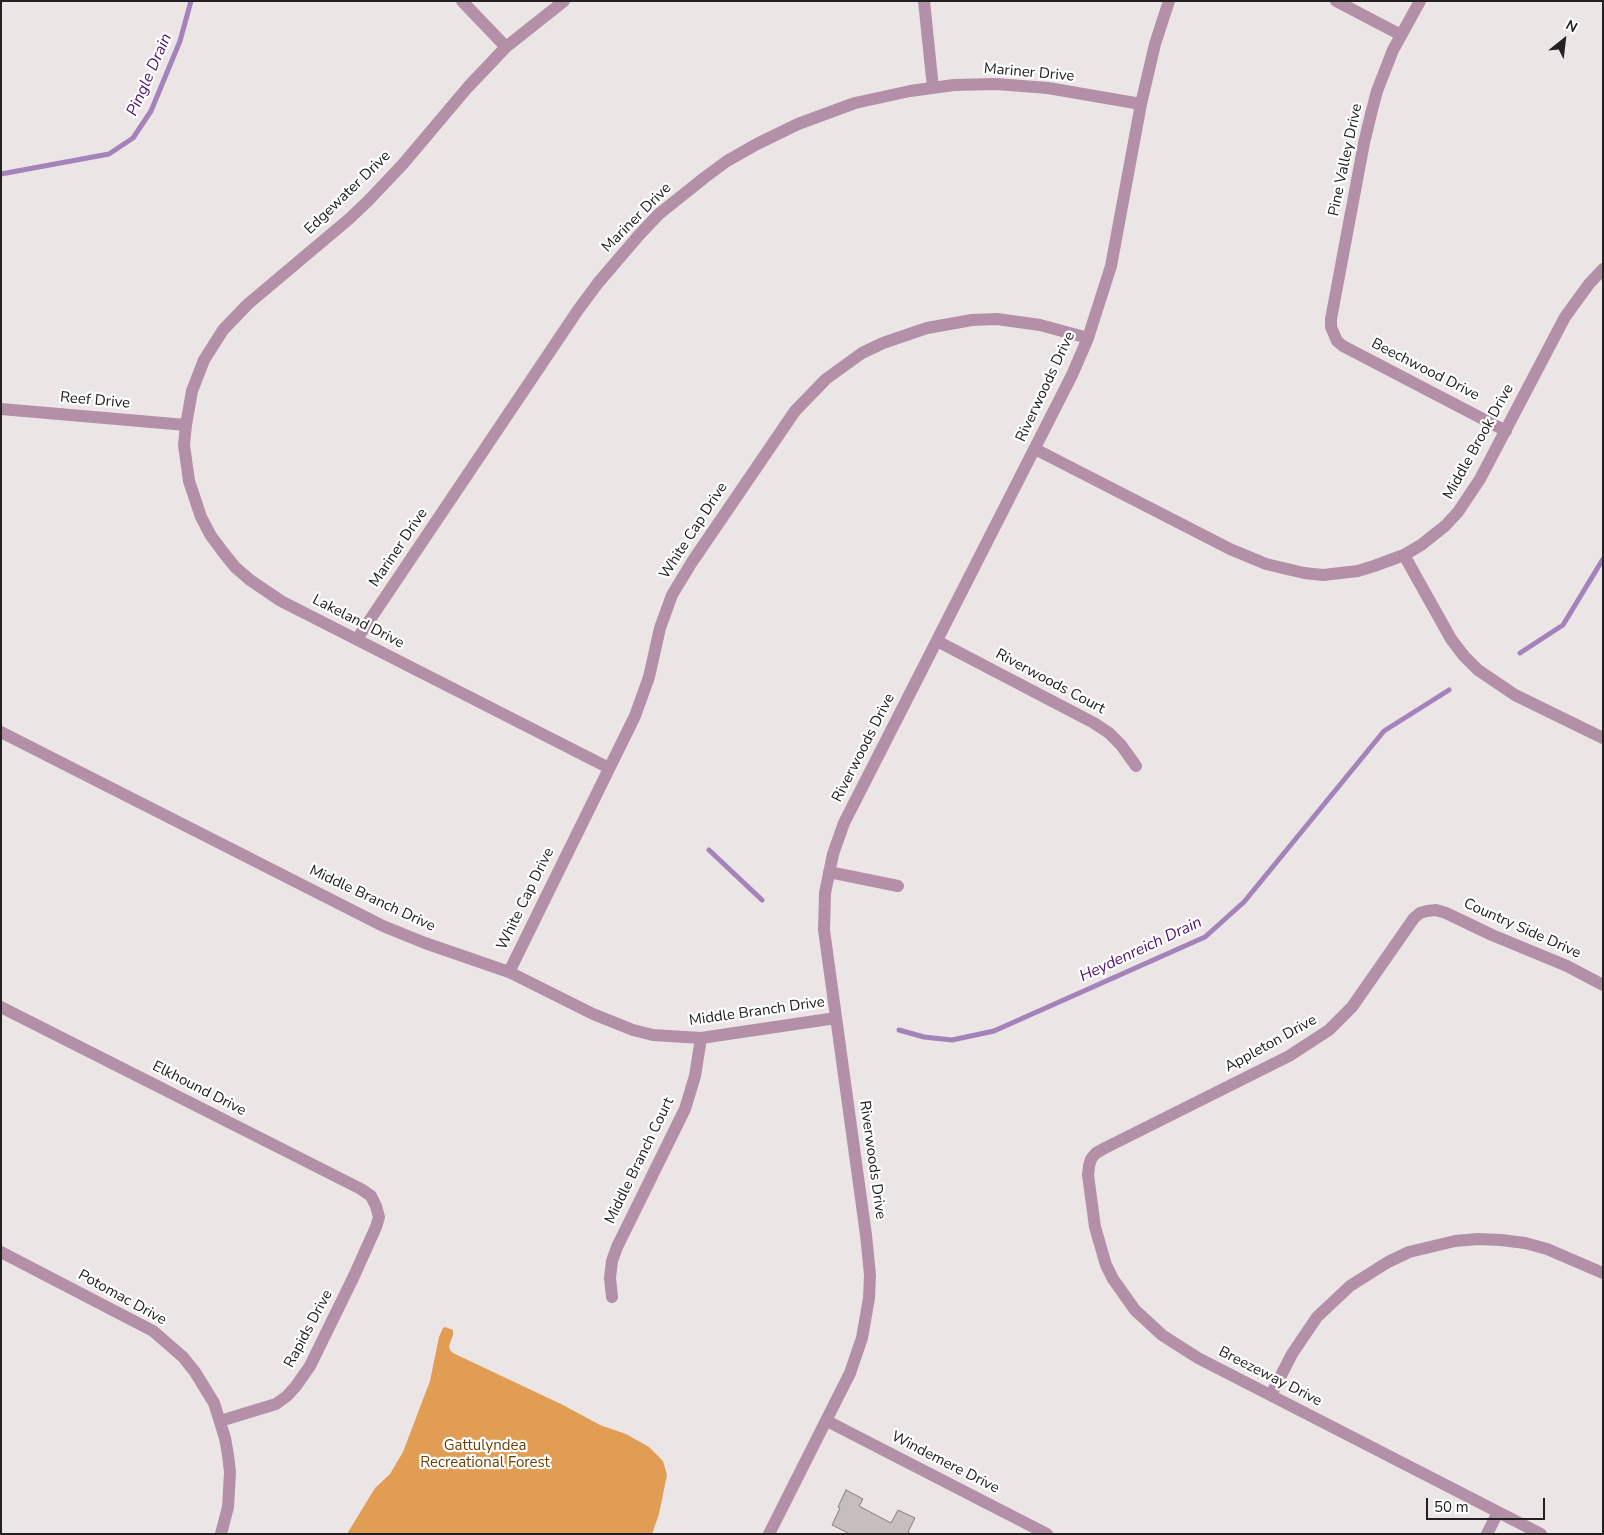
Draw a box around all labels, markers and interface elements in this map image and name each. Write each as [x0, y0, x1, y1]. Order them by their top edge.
north arrow [1539, 15, 1589, 65]
text: N [1562, 16, 1581, 37]
water label: Pingle Drain [123, 31, 177, 119]
street label: Mariner Drive [983, 60, 1075, 86]
street label: Pine Valley Drive [1325, 102, 1367, 218]
street label: Edgewater Drive [301, 147, 395, 239]
street label: Mariner Drive [598, 179, 676, 257]
street label: Riverwoods Drive [1013, 329, 1079, 445]
street label: Beechwood Drive [1368, 335, 1482, 405]
street label: Middle Brook Drive [1440, 381, 1518, 503]
street label: Reef Drive [59, 389, 131, 413]
street label: White Cap Drive [656, 479, 732, 583]
street label: Mariner Drive [366, 505, 432, 591]
street label: Lakeland Drive [309, 591, 407, 653]
street label: Riverwoods Court [992, 646, 1108, 718]
street label: Riverwoods Drive [829, 691, 899, 805]
street label: White Cap Drive [493, 845, 559, 953]
street label: Middle Branch Drive [306, 862, 438, 936]
street label: Country Side Drive [1461, 895, 1583, 963]
water label: Heydenreich Drain [1077, 913, 1205, 987]
street label: Middle Branch Drive [688, 994, 826, 1030]
street label: Appleton Drive [1222, 1011, 1320, 1077]
street label: Elkhound Drive [149, 1058, 249, 1120]
street label: Middle Branch Court [602, 1095, 678, 1227]
street label: Riverwoods Drive [855, 1100, 889, 1220]
street label: Potomac Drive [75, 1266, 169, 1330]
street label: Rapids Drive [281, 1287, 337, 1371]
street label: Breezeway Drive [1215, 1343, 1325, 1411]
street label: Windemere Drive [888, 1428, 1002, 1498]
park label: Gattulyndea Recreational Forest [420, 1437, 550, 1472]
scale bar [1429, 1488, 1548, 1520]
text: 50 m [1434, 1497, 1469, 1517]

